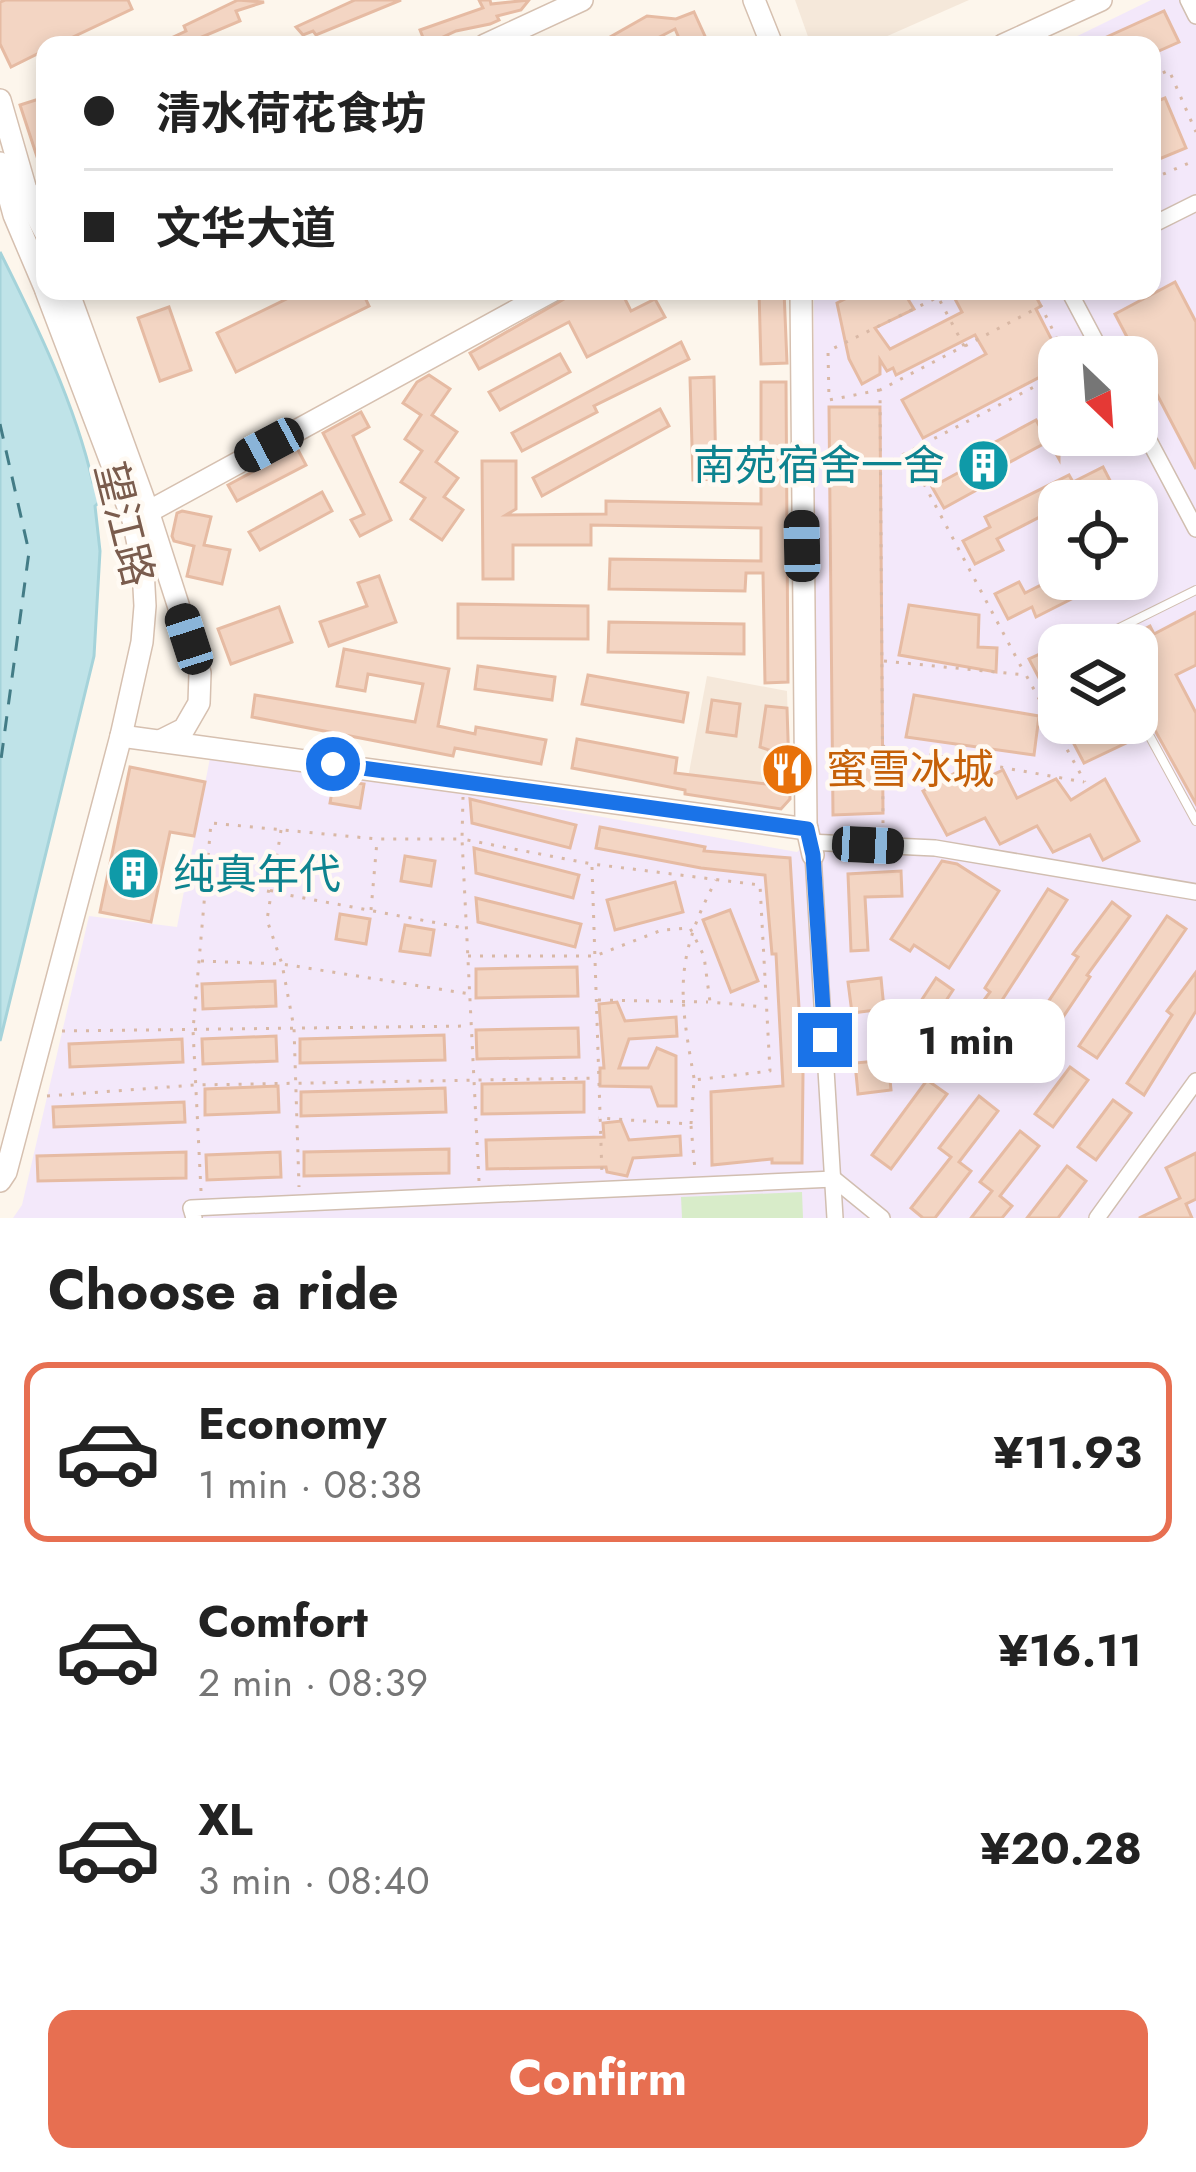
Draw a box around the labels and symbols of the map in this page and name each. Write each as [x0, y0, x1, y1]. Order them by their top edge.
north arrow [1038, 336, 1158, 456]
car [229, 412, 309, 478]
place label: 南苑宿舍一舍 [693, 435, 945, 496]
building icon: 南苑宿舍一舍 [956, 437, 1012, 493]
street label: 望江路 [80, 456, 169, 593]
car [783, 510, 821, 582]
car [161, 599, 217, 679]
route start [306, 737, 360, 791]
place label: 蜜雪冰城 [826, 739, 994, 800]
restaurant icon: 蜜雪冰城 [759, 741, 815, 797]
car [831, 825, 905, 865]
place label: 纯真年代 [173, 844, 341, 905]
building icon: 纯真年代 [106, 846, 162, 902]
callout: 1 min [867, 998, 1065, 1082]
route end [798, 1013, 852, 1067]

